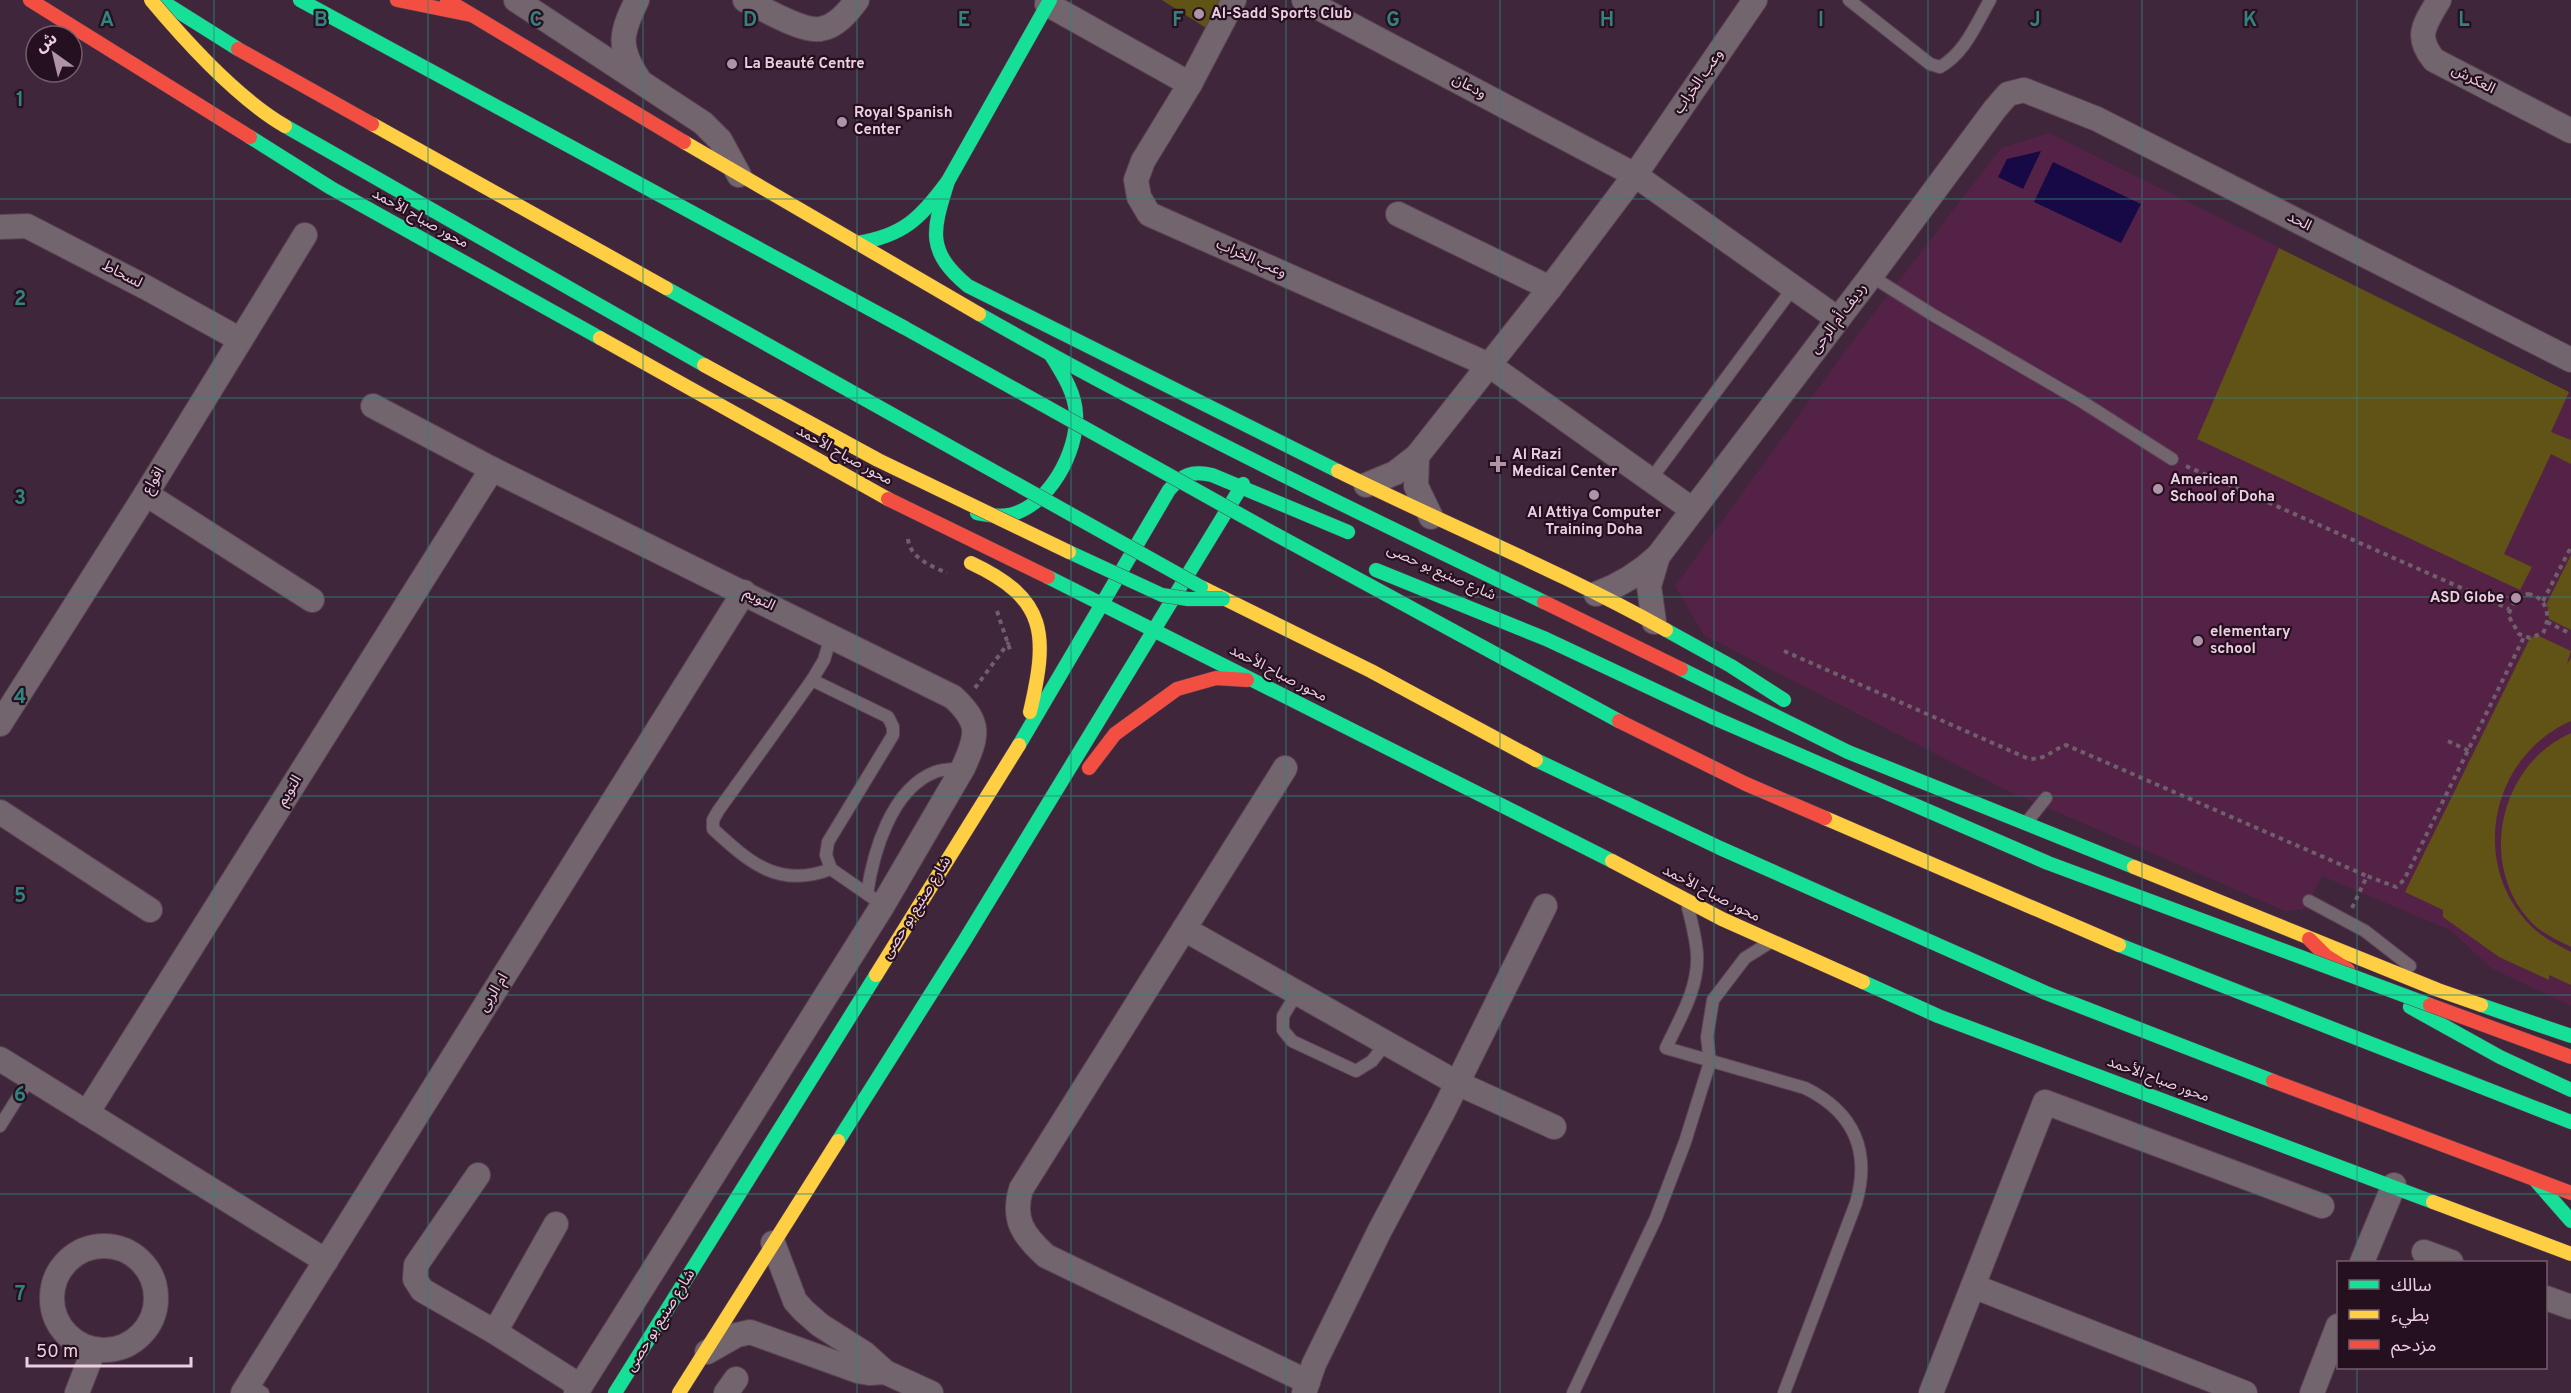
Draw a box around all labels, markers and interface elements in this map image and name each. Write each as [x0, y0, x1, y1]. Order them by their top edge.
place label: Al-Sadd Sports Club [1211, 5, 1352, 24]
marker: Al-Sadd Sports Club [1192, 7, 1206, 21]
text: A [100, 8, 114, 34]
text: B [314, 8, 328, 34]
text: C [530, 8, 542, 34]
text: D [743, 8, 757, 34]
text: E [958, 8, 970, 34]
text: F [1172, 8, 1184, 34]
text: G [1386, 8, 1400, 34]
text: H [1600, 8, 1614, 34]
text: I [1818, 8, 1824, 34]
text: J [2029, 8, 2041, 34]
text: K [2243, 8, 2257, 34]
text: L [2458, 8, 2470, 34]
north arrow [24, 24, 84, 84]
text: ش [32, 29, 61, 58]
street label: وعب الخراب [1670, 46, 1728, 118]
place label: La Beauté Centre [744, 55, 865, 74]
marker: La Beauté Centre [725, 57, 739, 71]
street label: العكرش [2448, 61, 2498, 99]
street label: ودعان [1449, 70, 1489, 104]
text: 1 [16, 88, 24, 114]
place label: Royal Spanish Center [854, 104, 953, 140]
marker: Royal Spanish Center [835, 115, 849, 129]
street label: محور صباح الأحمد [368, 185, 472, 254]
street label: الحد [2284, 208, 2314, 236]
street label: وعب الخراب [1213, 235, 1289, 283]
street label: لسحاط [99, 257, 145, 293]
street label: رديف أم الرحى [1806, 279, 1872, 358]
text: 2 [14, 287, 26, 313]
street label: محور صباح الأحمد [792, 422, 896, 491]
place label: Al Razi Medical Center [1512, 446, 1618, 482]
marker: Al Razi Medical Center [1489, 455, 1507, 473]
street label: اقواع [139, 464, 170, 499]
place label: American School of Doha [2170, 471, 2275, 507]
marker: American School of Doha [2151, 482, 2165, 496]
text: 3 [14, 486, 26, 512]
marker: Al Attiya Computer Training Doha [1587, 488, 1601, 502]
place label: Al Attiya Computer Training Doha [1527, 504, 1662, 540]
street label: شارع صنيع بو حصى [1383, 540, 1499, 607]
street label: التويم [740, 584, 778, 616]
place label: ASD Globe [2430, 589, 2504, 608]
marker: ASD Globe [2509, 591, 2523, 605]
place label: elementary school [2210, 623, 2291, 659]
marker: elementary school [2191, 634, 2205, 648]
street label: محور صباح الأحمد [1225, 641, 1330, 708]
text: 4 [14, 685, 26, 711]
street label: التويم [273, 772, 307, 810]
street label: شارع صنيع بو حصى [878, 853, 957, 963]
street label: محور صباح الأحمد [1658, 861, 1763, 928]
text: 5 [14, 884, 26, 910]
street label: ام الربى [475, 970, 513, 1016]
street label: محور صباح الأحمد [2104, 1053, 2212, 1108]
text: 6 [14, 1083, 26, 1109]
legend [2337, 1261, 2547, 1369]
street label: شارع صنيع بو حصى [622, 1266, 701, 1376]
text: سالك [2391, 1275, 2432, 1298]
text: 7 [15, 1282, 25, 1308]
text: بطيء [2391, 1305, 2429, 1328]
scale bar [27, 1330, 190, 1368]
text: مزدحم [2391, 1335, 2436, 1358]
text: 50 m [36, 1341, 78, 1364]

